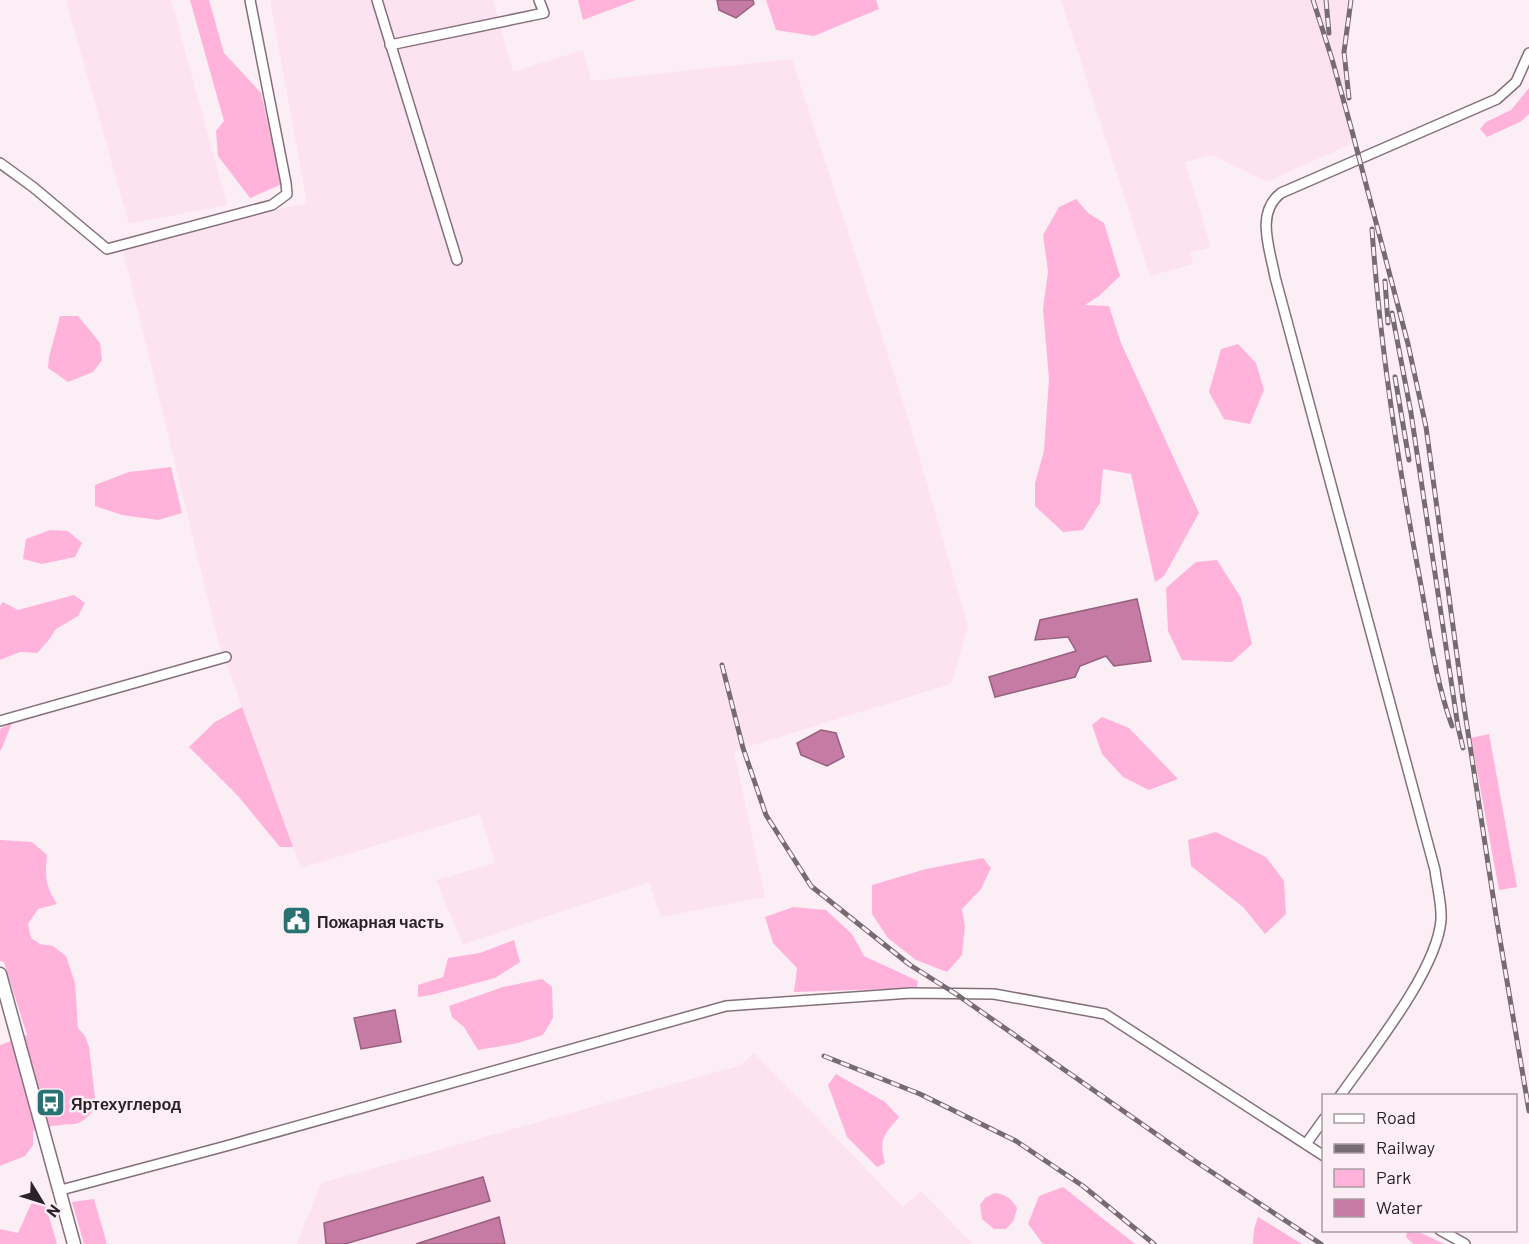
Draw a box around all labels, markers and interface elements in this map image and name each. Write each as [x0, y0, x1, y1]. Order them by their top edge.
public building icon: Пожарная часть [280, 905, 312, 937]
place label: Пожарная часть [317, 912, 444, 931]
bus stop icon: Яртехуглерод [34, 1087, 66, 1119]
place label: Яртехуглерод [71, 1094, 181, 1113]
legend [1322, 1094, 1517, 1232]
text: Road [1376, 1106, 1416, 1128]
text: Railway [1376, 1136, 1435, 1158]
text: Park [1376, 1166, 1411, 1188]
north arrow [12, 1172, 72, 1232]
text: Water [1376, 1196, 1423, 1218]
text: N [43, 1202, 65, 1222]

